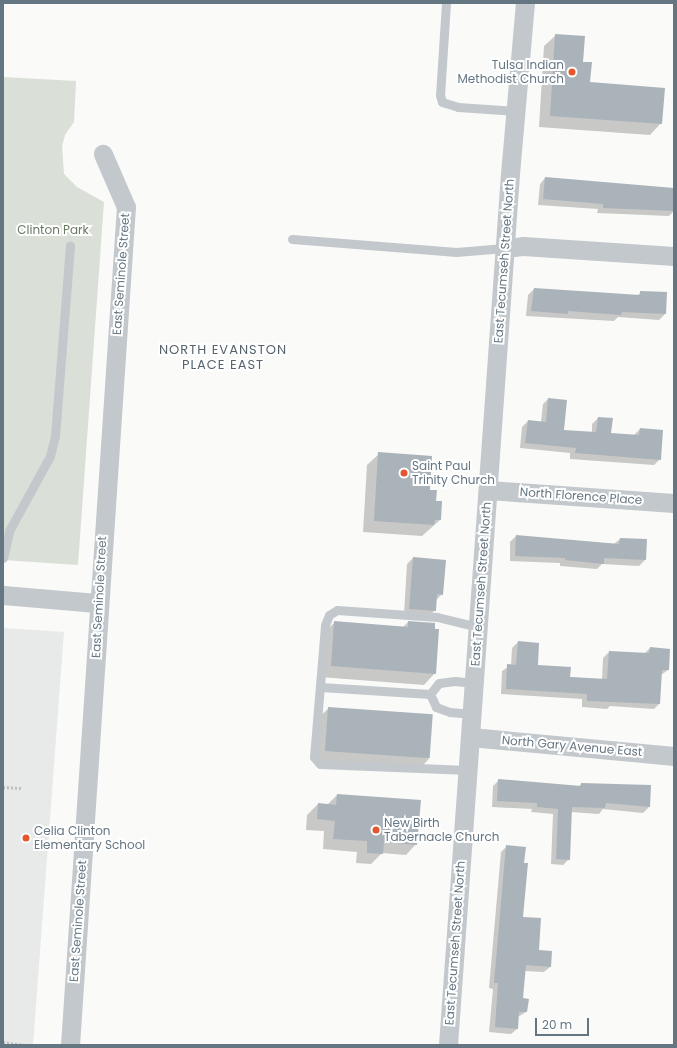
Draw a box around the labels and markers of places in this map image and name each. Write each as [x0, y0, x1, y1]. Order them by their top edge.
place label: Tulsa Indian Methodist Church [458, 58, 564, 86]
marker: Tulsa Indian Methodist Church [567, 67, 577, 77]
place label: Saint Paul Trinity Church [412, 459, 495, 487]
marker: Saint Paul Trinity Church [399, 468, 409, 478]
place label: New Birth Tabernacle Church [384, 816, 499, 844]
place label: Celia Clinton Elementary School [34, 824, 145, 852]
marker: New Birth Tabernacle Church [371, 825, 381, 835]
marker: Celia Clinton Elementary School [21, 833, 31, 843]

